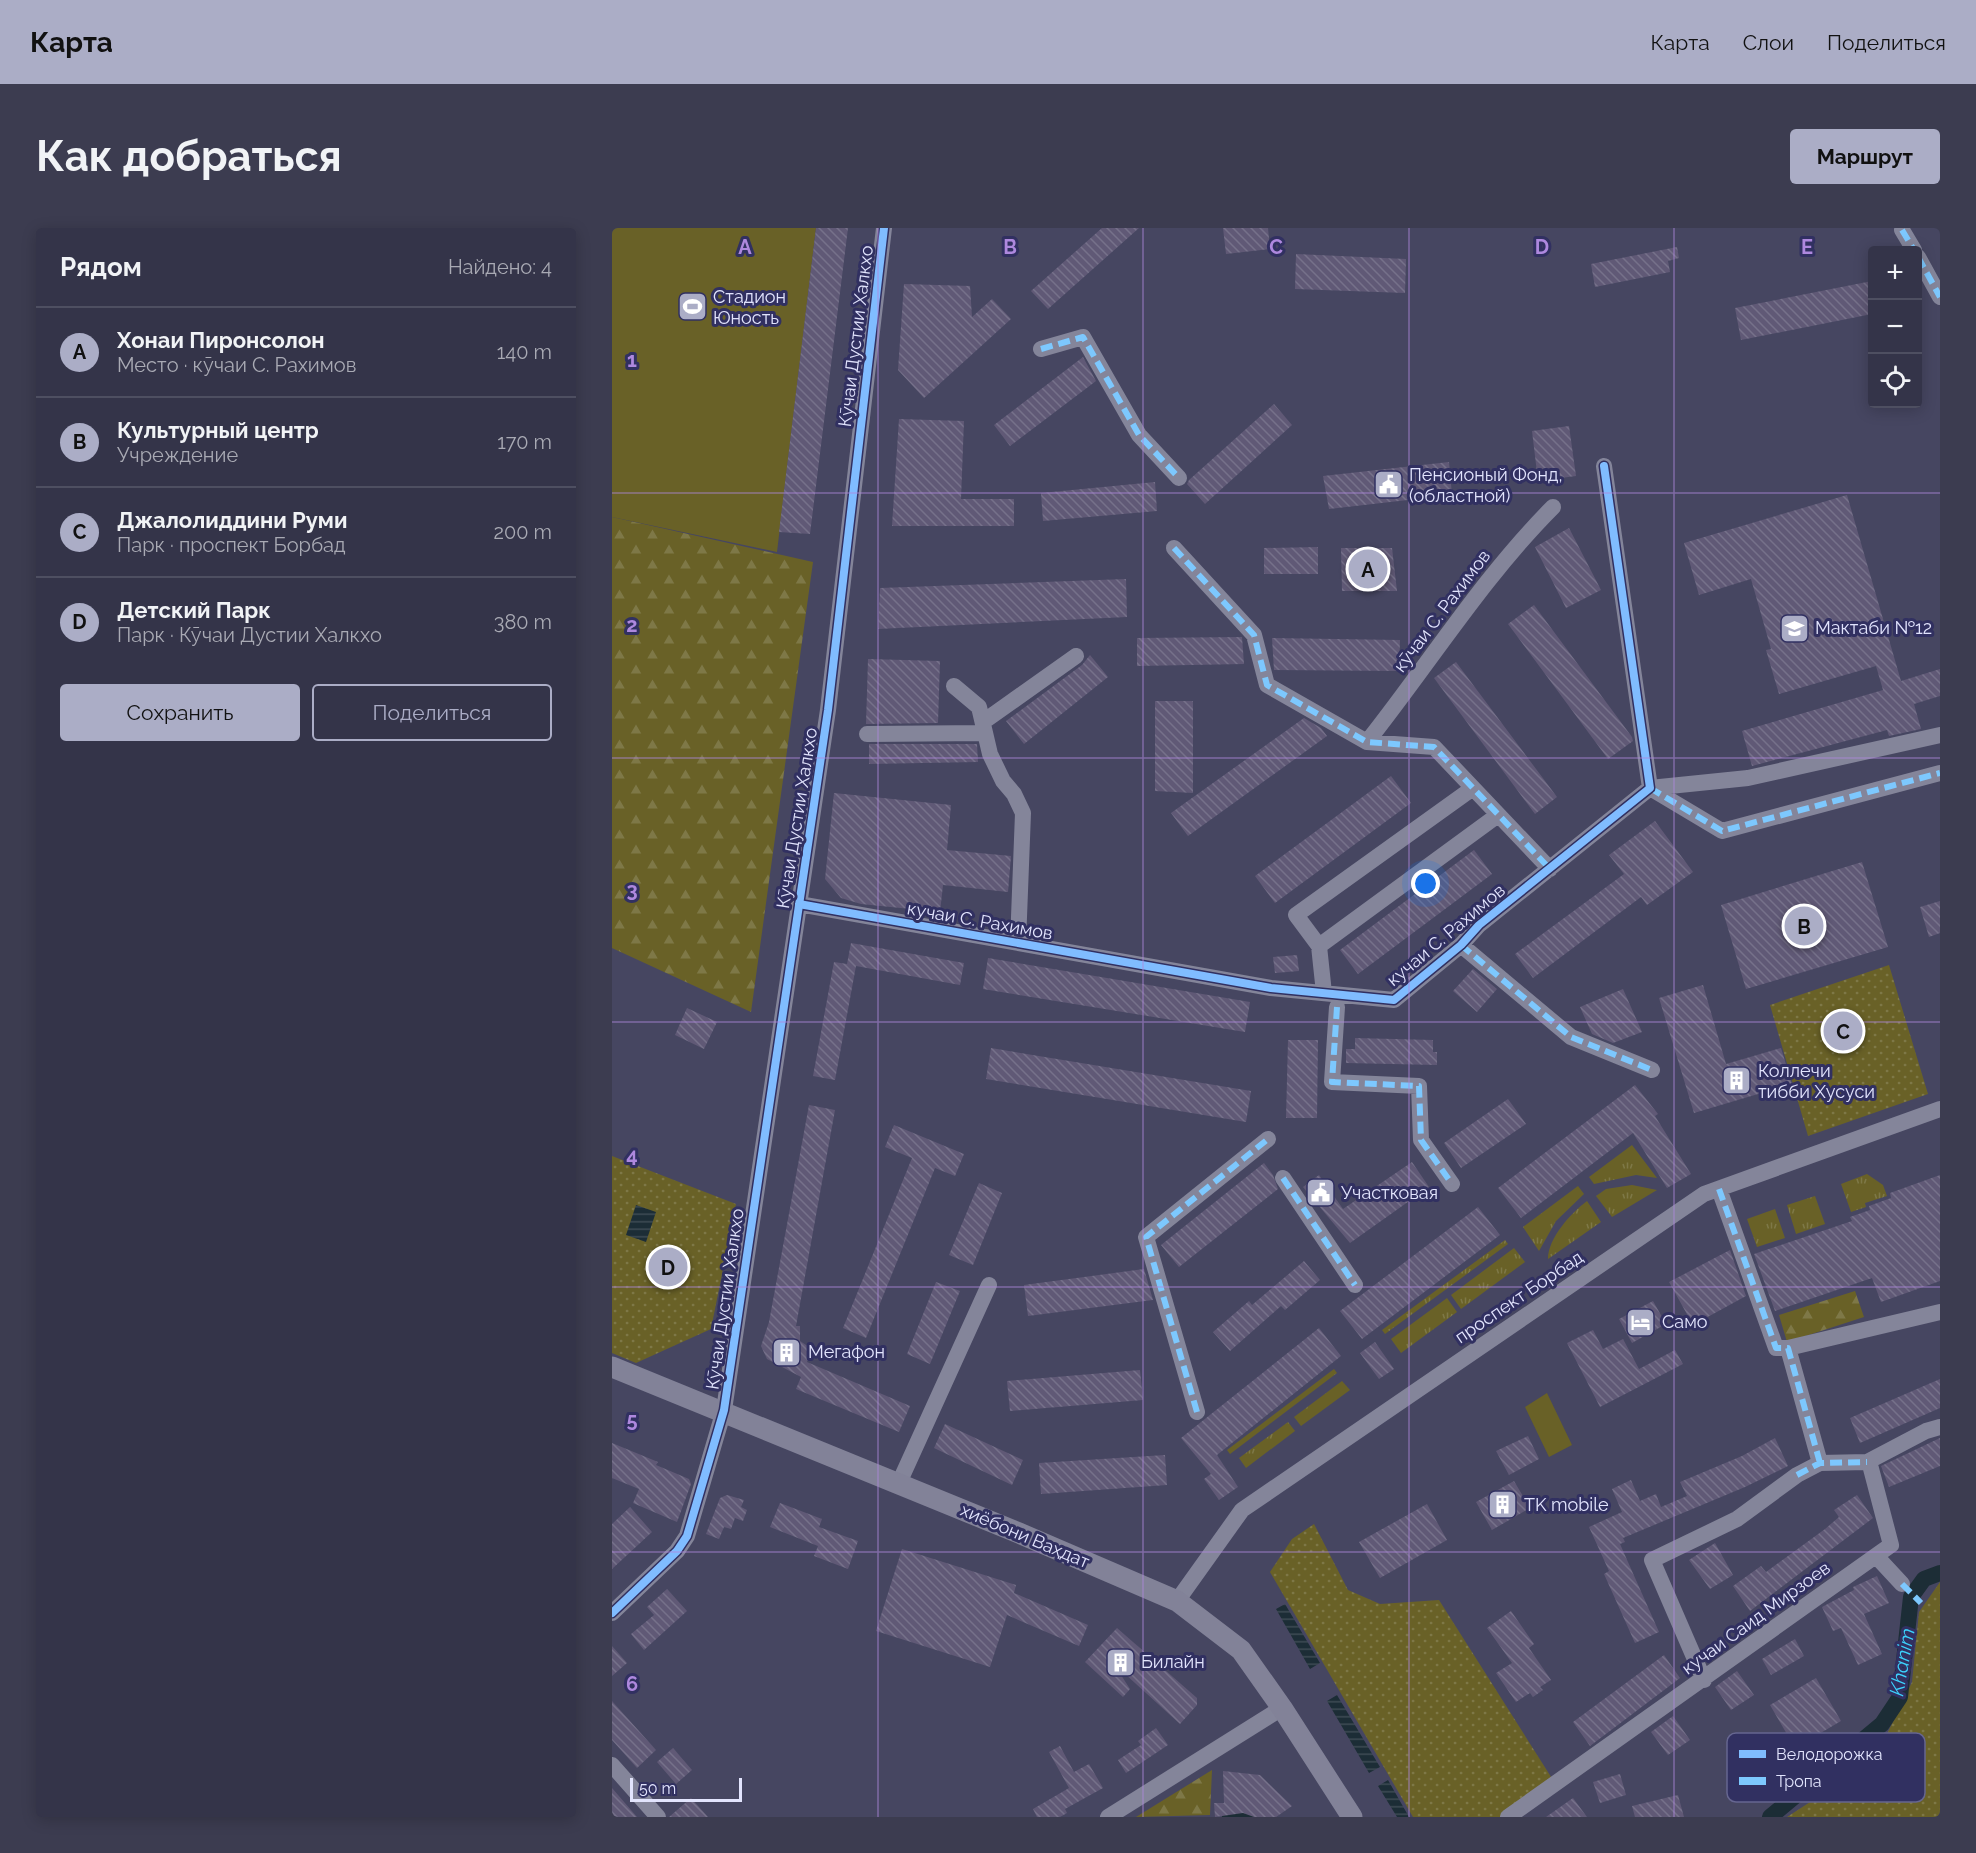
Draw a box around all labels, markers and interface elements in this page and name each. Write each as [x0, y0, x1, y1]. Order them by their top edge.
text: Карта [30, 26, 113, 59]
text: Карта [1651, 30, 1710, 55]
text: Слои [1743, 30, 1794, 55]
text: Поделиться [1827, 30, 1946, 55]
button: Маршрут [1790, 129, 1940, 184]
text: Как добраться [36, 132, 342, 181]
text: A [738, 235, 752, 259]
text: B [1003, 235, 1017, 259]
text: C [1269, 235, 1283, 259]
text: D [1535, 235, 1549, 259]
text: E [1801, 235, 1813, 259]
street label: Кӯчаи Дустии Халкхо [834, 244, 877, 428]
map controls [1868, 246, 1922, 408]
button: + [1868, 246, 1922, 300]
text: Рядом [60, 252, 142, 282]
text: Найдено: 4 [448, 255, 552, 279]
place label: Стадион Юность [713, 286, 786, 328]
sports icon: Стадион Юность [676, 291, 708, 323]
button: − [1868, 300, 1922, 354]
text: Хонаи Пиронсолон [117, 327, 325, 353]
text: A [73, 340, 86, 364]
text: 140 m [497, 340, 552, 364]
text: 1 [627, 348, 637, 372]
text: Место · кӯчаи С. Рахимов [117, 353, 356, 377]
button: locate [1868, 354, 1922, 408]
text: Культурный центр [117, 417, 319, 443]
text: B [73, 430, 86, 454]
text: 170 m [497, 430, 552, 454]
text: Учреждение [117, 443, 238, 467]
place label: Пенсионый Фонд, (областной) [1409, 464, 1562, 506]
public building icon: Пенсионый Фонд, (областной) [1372, 469, 1404, 501]
text: Джалолиддини Руми [117, 507, 347, 533]
text: C [73, 520, 86, 544]
text: 200 m [494, 520, 552, 544]
text: Парк · проспект Борбад [117, 533, 346, 557]
street label: кӯчаи С. Рахимов [1389, 545, 1494, 676]
pin: A [1348, 546, 1388, 592]
text: Детский Парк [117, 597, 271, 623]
text: D [72, 610, 87, 634]
text: 380 m [494, 610, 552, 634]
school or university icon: Мактаби №12 [1778, 612, 1810, 644]
text: 2 [626, 613, 638, 637]
place label: Мактаби №12 [1815, 617, 1932, 638]
text: Парк · Кӯчаи Дустии Халкхо [117, 623, 382, 647]
button: Сохранить [60, 684, 300, 741]
button: Поделиться [312, 684, 552, 741]
street label: Кӯчаи Дустии Халкхо [772, 726, 821, 910]
your location [1411, 869, 1440, 898]
text: 3 [626, 878, 638, 902]
street label: кучаи С. Рахимов [1382, 879, 1509, 990]
street label: кучаи С. Рахимов [906, 897, 1055, 944]
pin: B [1784, 904, 1824, 948]
pin: C [1824, 1008, 1862, 1054]
place label: Коллечи тибби Хусуси [1758, 1060, 1875, 1102]
building icon: Коллечи тибби Хусуси [1721, 1065, 1753, 1097]
text: 4 [626, 1143, 638, 1167]
public building icon: Участковая [1304, 1177, 1336, 1209]
place label: Участковая [1341, 1182, 1438, 1203]
street label: Кӯчаи Дустии Халкхо [701, 1207, 748, 1391]
pin: D [648, 1244, 688, 1290]
street label: проспект Борбад [1451, 1246, 1587, 1347]
hotel icon: Само [1625, 1306, 1657, 1338]
place label: Само [1662, 1311, 1708, 1332]
building icon: Мегафон [771, 1336, 803, 1368]
place label: Мегафон [808, 1341, 885, 1362]
text: 5 [626, 1408, 638, 1432]
building icon: TK mobile [1487, 1489, 1519, 1521]
place label: TK mobile [1524, 1494, 1609, 1515]
street label: хиёбони Ваҳдат [958, 1499, 1093, 1572]
street label: кучаи Саид Мирзоев [1677, 1557, 1834, 1678]
water label: Khanim [1884, 1626, 1920, 1698]
building icon: Билайн [1104, 1646, 1136, 1678]
place label: Билайн [1141, 1651, 1205, 1672]
text: 6 [626, 1672, 638, 1696]
legend [1727, 1733, 1925, 1802]
text: Велодорожка [1776, 1745, 1883, 1764]
text: Тропа [1776, 1772, 1822, 1791]
scale bar [630, 1775, 742, 1802]
text: 50 m [639, 1779, 676, 1798]

